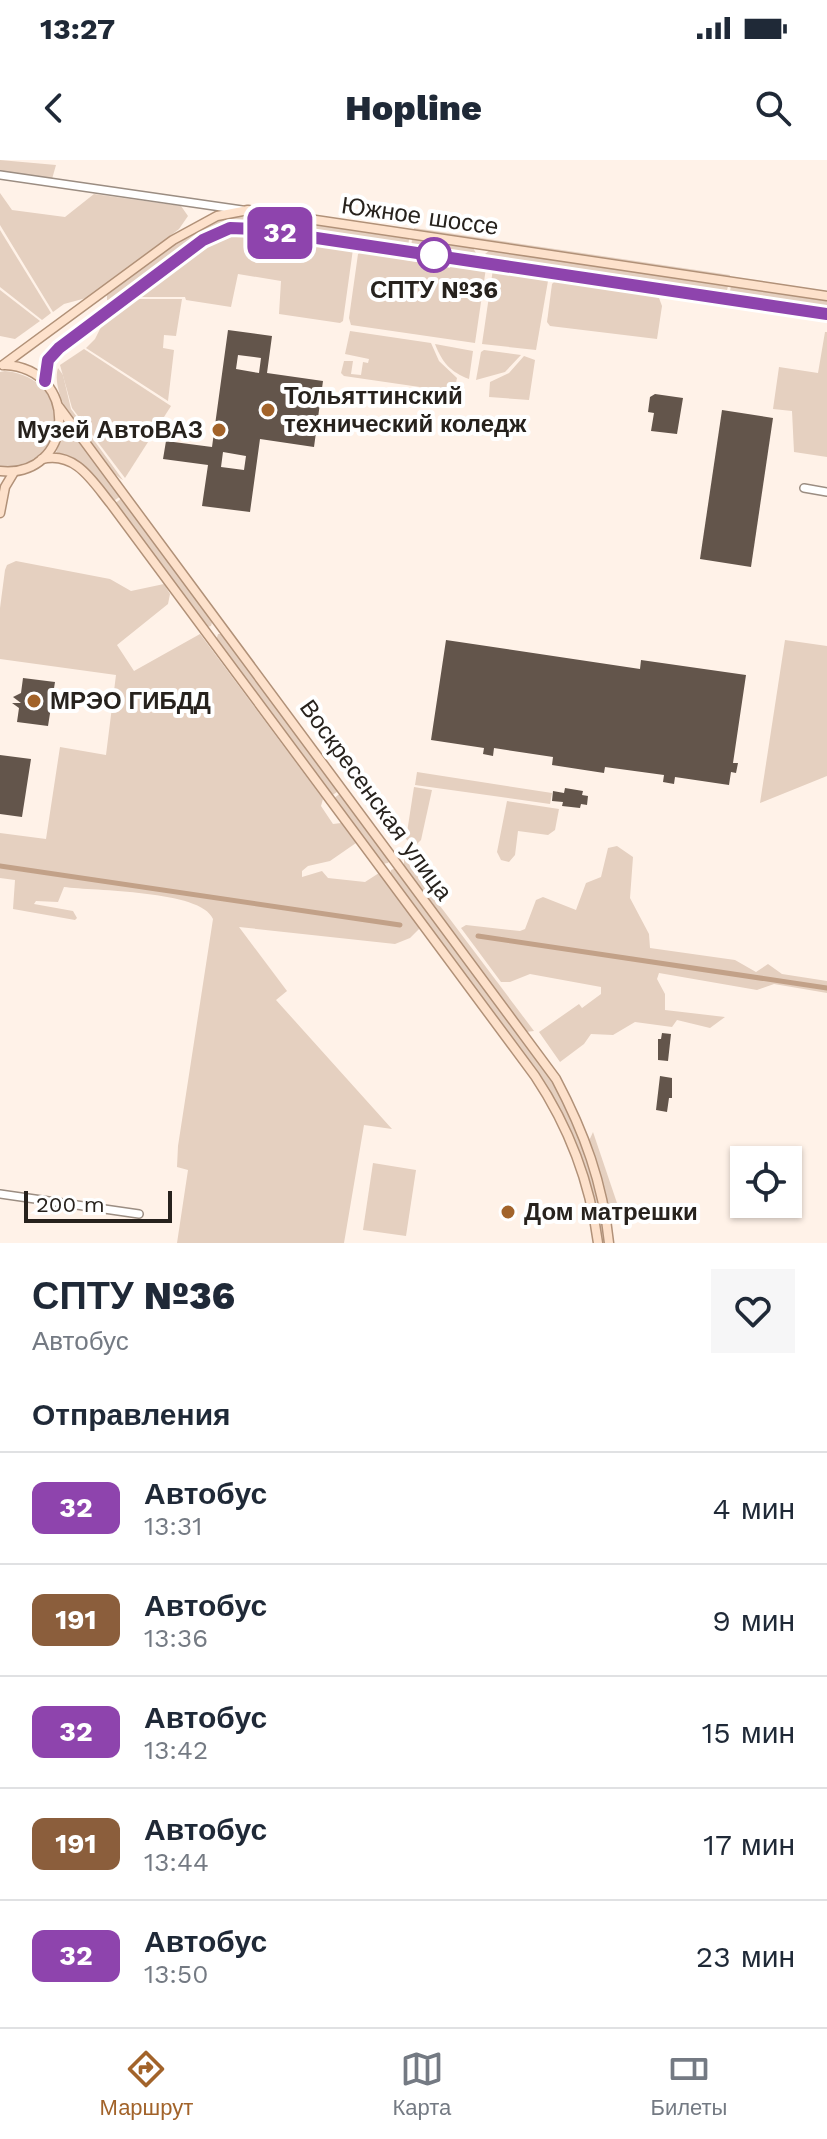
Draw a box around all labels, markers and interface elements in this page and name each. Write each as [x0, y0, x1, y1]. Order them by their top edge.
text: 13:27 [40, 11, 115, 46]
icon: back [32, 86, 76, 130]
icon: search [751, 86, 795, 130]
text: Hopline [345, 87, 482, 129]
street label: Южное шоссе [340, 191, 500, 241]
line badge: 32 [244, 207, 316, 259]
text: 32 [263, 216, 297, 249]
marker: СПТУ №36 [417, 238, 451, 272]
place label: СПТУ №36 [370, 276, 498, 304]
place label: Тольяттинский технический коледж [284, 382, 527, 438]
marker: Тольяттинский технический коледж [259, 401, 277, 419]
place label: Музей АвтоВАЗ [17, 416, 203, 444]
marker: Музей АвтоВАЗ [210, 421, 228, 439]
place label: МРЭО ГИБДД [50, 687, 211, 715]
marker: МРЭО ГИБДД [25, 692, 43, 710]
street label: Воскресенская улица [294, 694, 458, 906]
map controls [730, 1146, 802, 1218]
button: locate [730, 1146, 802, 1218]
scale bar [24, 1187, 172, 1223]
text: 200 m [36, 1192, 105, 1217]
place label: Дом матрешки [524, 1198, 698, 1226]
marker: Дом матрешки [499, 1203, 517, 1221]
button: heart [711, 1269, 795, 1353]
text: СПТУ №36 [32, 1274, 235, 1318]
text: Автобус [32, 1326, 129, 1356]
text: Отправления [32, 1397, 231, 1432]
text: Автобус [144, 1476, 267, 1511]
text: 32 [59, 1491, 93, 1524]
text: 4 мин [712, 1491, 795, 1526]
text: 13:31 [144, 1511, 202, 1541]
text: Автобус [144, 1588, 267, 1623]
text: 191 [55, 1603, 97, 1636]
text: 9 мин [712, 1603, 795, 1638]
text: 13:36 [144, 1623, 208, 1653]
text: Автобус [144, 1700, 267, 1735]
text: 32 [59, 1715, 93, 1748]
text: 15 мин [702, 1715, 795, 1750]
text: 13:42 [144, 1735, 208, 1765]
text: Автобус [144, 1812, 267, 1847]
text: 191 [55, 1827, 97, 1860]
text: 17 мин [703, 1827, 795, 1862]
text: 13:44 [144, 1847, 209, 1877]
text: Автобус [144, 1924, 267, 1959]
text: 32 [59, 1939, 93, 1972]
text: 23 мин [696, 1939, 795, 1974]
text: 13:50 [144, 1959, 208, 1989]
tab: Маршрут [100, 2047, 193, 2121]
tab: Карта [392, 2047, 451, 2121]
tab: Билеты [650, 2047, 727, 2121]

